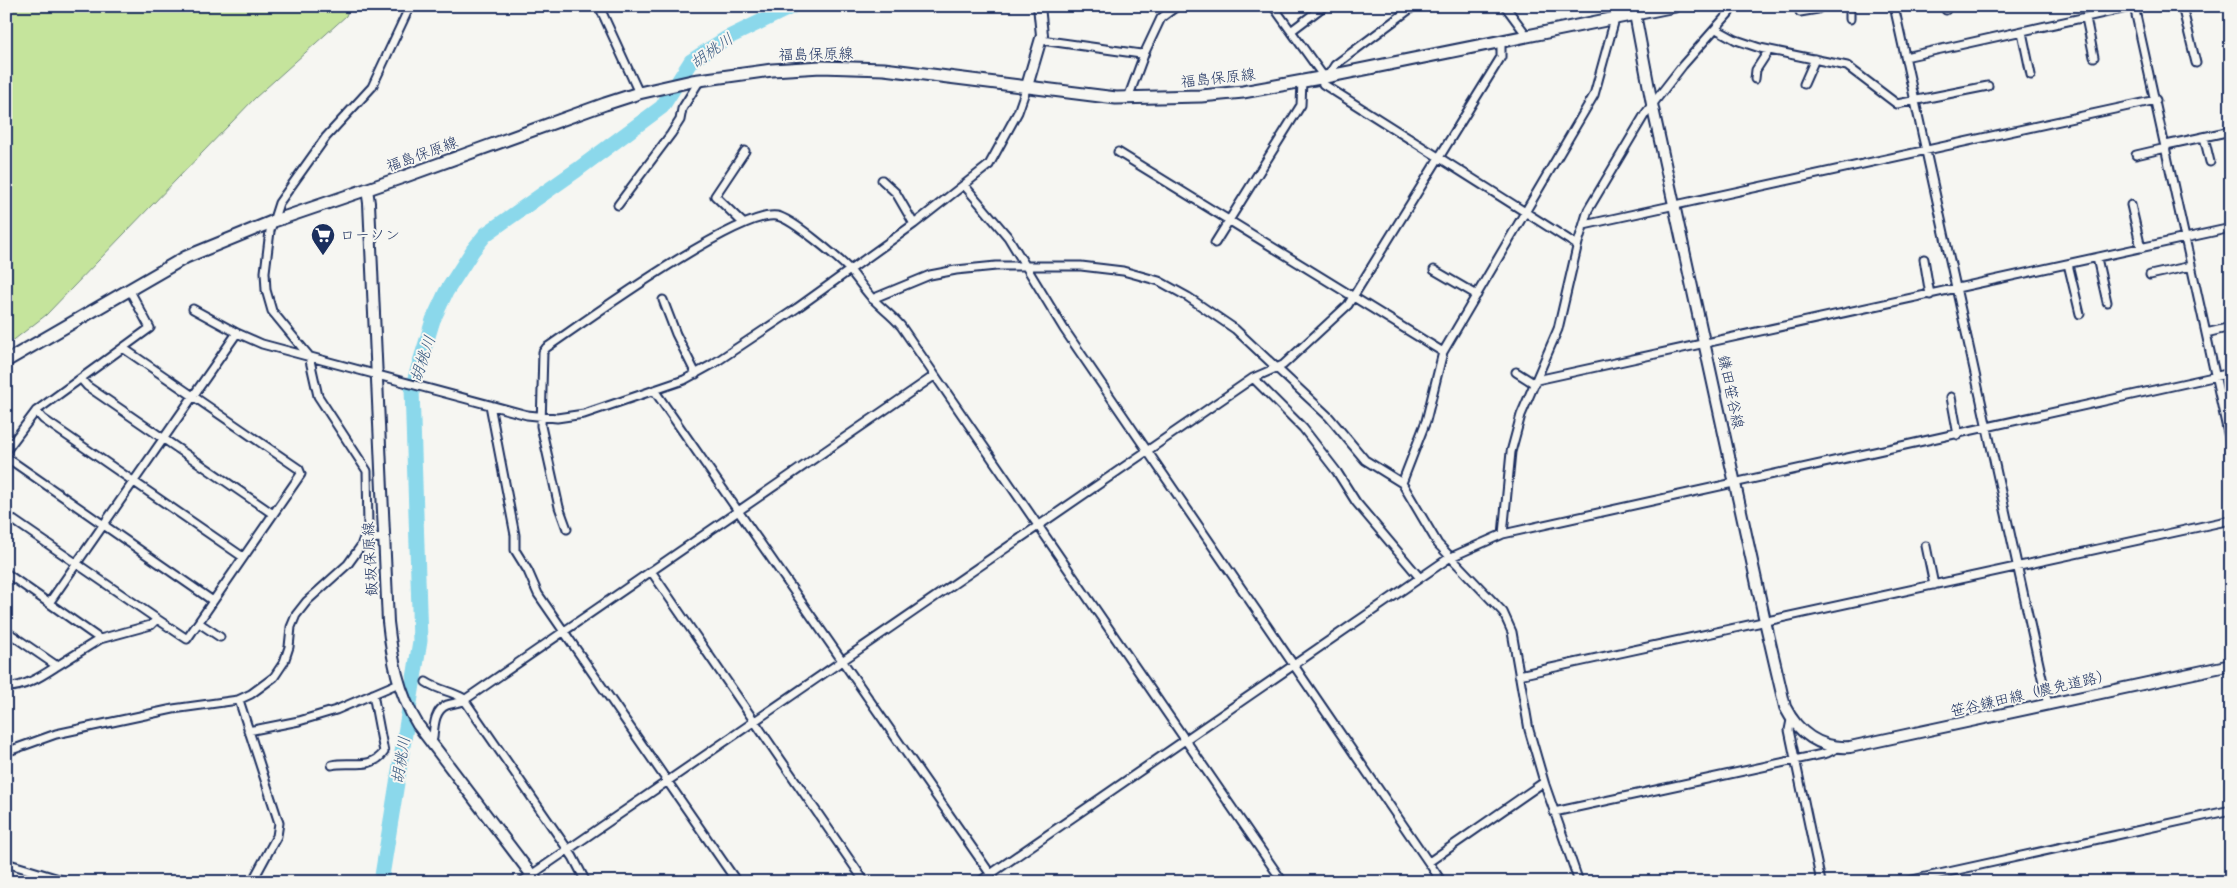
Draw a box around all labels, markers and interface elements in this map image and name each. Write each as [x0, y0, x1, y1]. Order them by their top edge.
water label: 胡桃川 [687, 30, 737, 72]
street label: 福島保原線 [778, 44, 854, 64]
street label: 福島保原線 [1180, 65, 1256, 91]
street label: 福島保原線 [384, 133, 460, 175]
supermarket icon: ローソン [310, 222, 336, 256]
place label: ローソン [340, 226, 400, 244]
water label: 胡桃川 [407, 333, 439, 385]
street label: 鎌田笹谷線 [1714, 353, 1748, 431]
street label: 飯坂保原線 [359, 521, 381, 597]
street label: 笹谷鎌田線（農免道路） [1949, 666, 2113, 720]
water label: 胡桃川 [388, 735, 414, 785]

